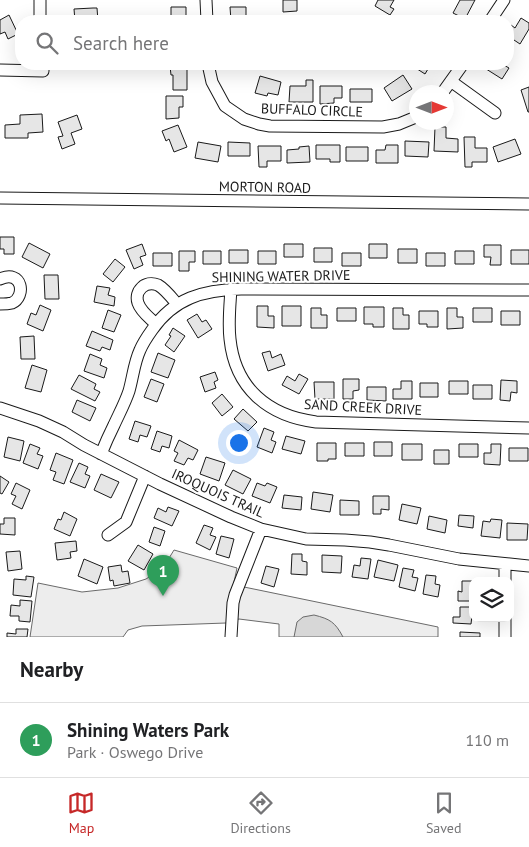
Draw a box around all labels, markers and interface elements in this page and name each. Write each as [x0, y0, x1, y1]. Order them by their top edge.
search box [15, 15, 514, 70]
icon: search [33, 29, 61, 57]
text: Search here [73, 31, 169, 55]
north arrow [409, 85, 454, 130]
street label: BUFFALO CIRCLE [261, 99, 363, 121]
street label: MORTON ROAD [219, 177, 311, 197]
street label: SHINING WATER DRIVE [212, 266, 350, 286]
street label: SAND CREEK DRIVE [304, 395, 422, 419]
your location [226, 430, 252, 456]
street label: IROQUOIS TRAIL [169, 465, 267, 521]
pin: 1 [147, 555, 179, 596]
map controls [469, 577, 514, 622]
button: layers [469, 577, 514, 622]
text: Nearby [20, 656, 83, 683]
text: Shining Waters Park [67, 718, 229, 742]
text: 1 [31, 730, 41, 750]
text: 110 m [466, 730, 509, 750]
text: Park · Oswego Drive [67, 742, 203, 762]
tab: Map [67, 789, 95, 837]
tab: Directions [230, 789, 291, 837]
tab: Saved [426, 789, 462, 837]

